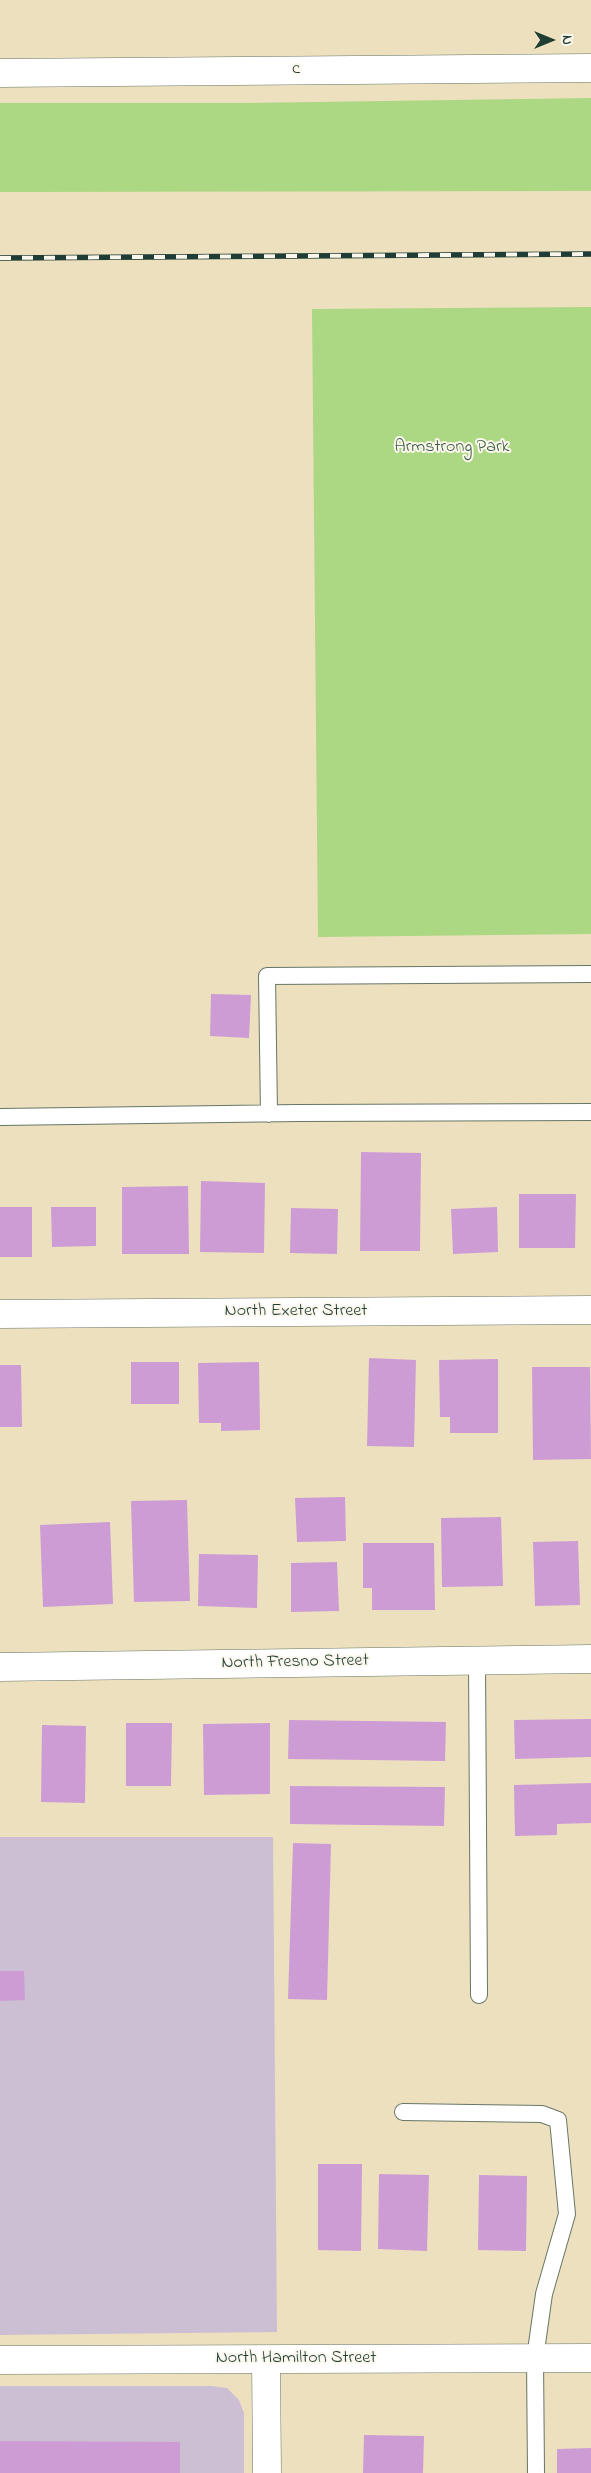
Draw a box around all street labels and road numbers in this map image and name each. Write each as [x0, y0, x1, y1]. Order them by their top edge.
street label: c [292, 59, 300, 81]
street label: North Exeter Street [225, 1301, 367, 1323]
street label: North Fresno Street [221, 1651, 369, 1675]
street label: North Hamilton Street [216, 2348, 376, 2370]

